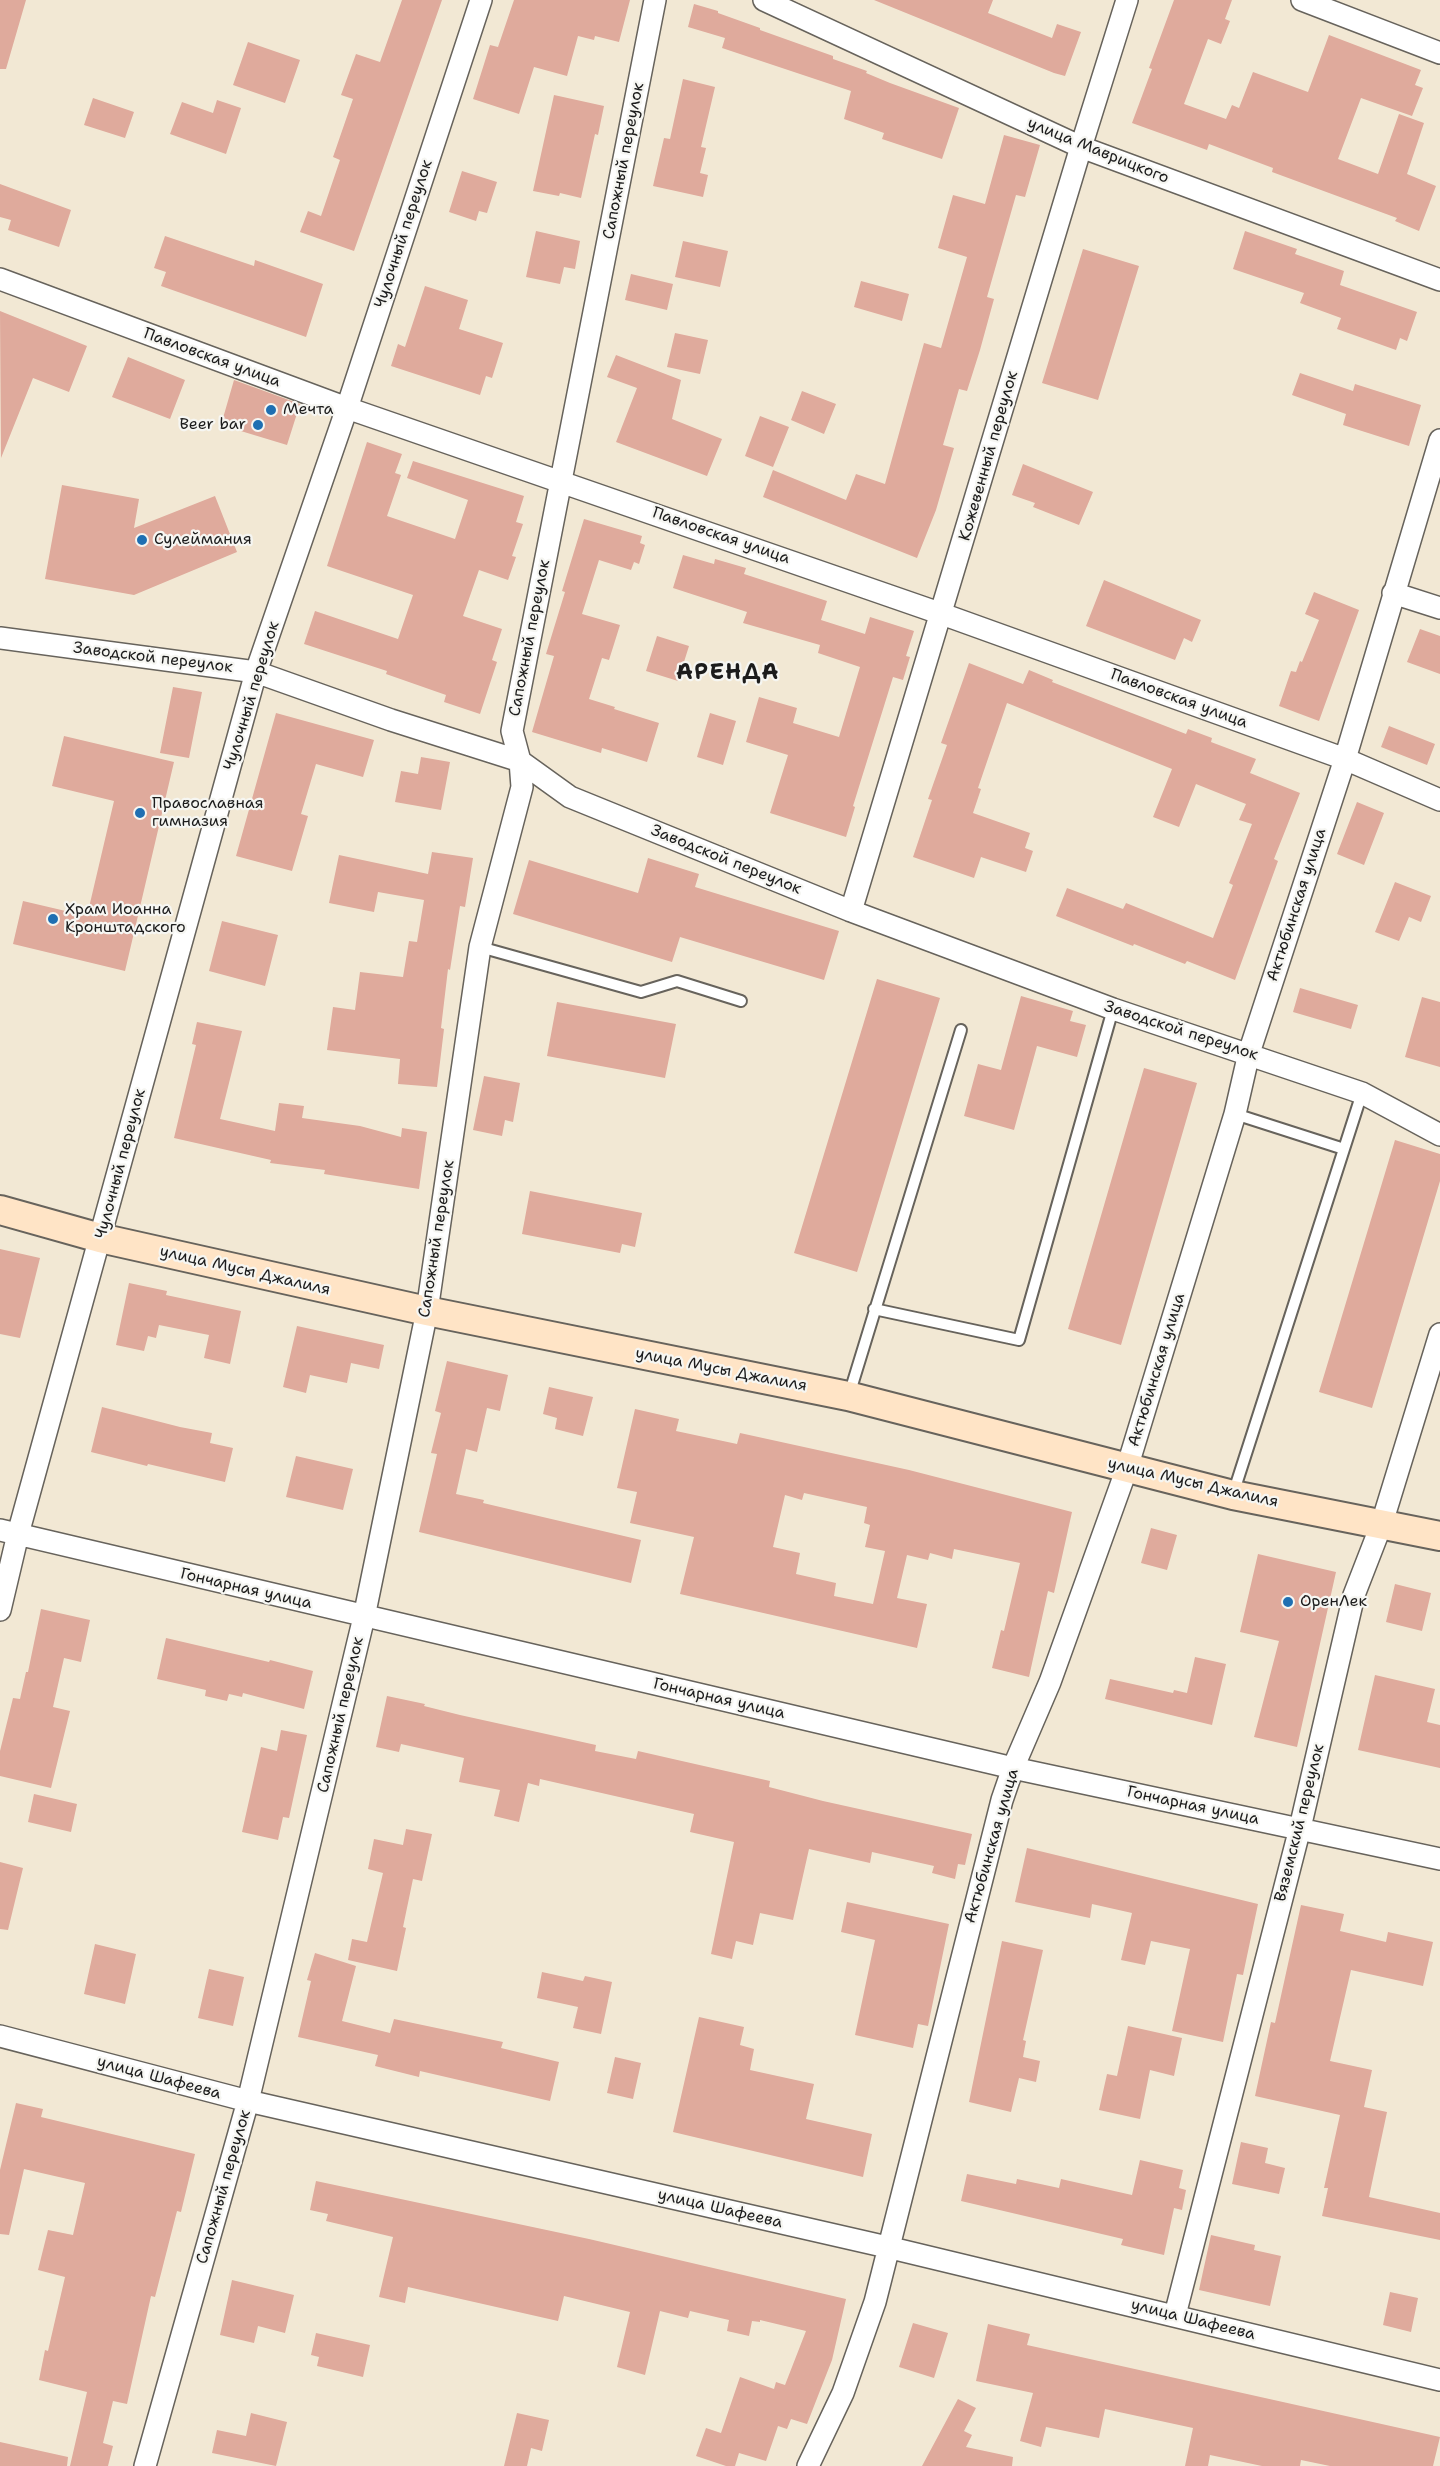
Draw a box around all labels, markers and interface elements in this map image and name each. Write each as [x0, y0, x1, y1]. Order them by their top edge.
street label: Сапожный переулок [599, 81, 649, 241]
street label: улица Маврицкого [1024, 114, 1172, 188]
street label: Чулочный переулок [371, 157, 437, 311]
street label: Павловская улица [141, 324, 283, 392]
street label: Кожевенный переулок [956, 369, 1022, 543]
place label: Мечта [283, 400, 333, 420]
marker: Мечта [264, 403, 278, 417]
place label: Beer bar [179, 415, 246, 435]
marker: Beer bar [251, 418, 265, 432]
street label: Павловская улица [650, 503, 792, 569]
place label: Сулеймания [154, 530, 252, 550]
marker: Сулеймания [135, 533, 149, 547]
street label: Сапожный переулок [505, 558, 555, 718]
street label: Чулочный переулок [220, 619, 284, 773]
street label: Заводской переулок [72, 639, 234, 677]
district label: АРЕНДА [676, 660, 780, 686]
street label: Павловская улица [1108, 665, 1250, 733]
place label: Православная гимназия [152, 794, 264, 832]
marker: Православная гимназия [133, 806, 147, 820]
street label: Заводской переулок [648, 821, 804, 899]
street label: Актюбинская улица [1263, 826, 1331, 984]
place label: Храм Иоанна Кронштадского [65, 900, 186, 938]
marker: Храм Иоанна Кронштадского [46, 912, 60, 926]
street label: Заводской переулок [1102, 997, 1260, 1065]
street label: Чулочный переулок [92, 1087, 150, 1241]
street label: Сапожный переулок [415, 1159, 459, 1319]
street label: улица Мусы Джалиля [158, 1242, 332, 1300]
street label: Актюбинская улица [1124, 1291, 1190, 1449]
street label: улица Мусы Джалиля [634, 1344, 808, 1396]
street label: улица Мусы Джалиля [1106, 1454, 1280, 1512]
street label: Гончарная улица [178, 1565, 314, 1613]
place label: ОренЛек [1300, 1592, 1367, 1612]
marker: ОренЛек [1281, 1595, 1295, 1609]
street label: Сапожный переулок [314, 1635, 368, 1795]
street label: Гончарная улица [651, 1675, 787, 1723]
street label: Вяземский переулок [1271, 1742, 1329, 1904]
street label: Актюбинская улица [961, 1767, 1023, 1925]
street label: Гончарная улица [1125, 1783, 1261, 1829]
street label: улица Шафеева [95, 2052, 223, 2104]
street label: Сапожный переулок [193, 2108, 255, 2266]
street label: улица Шафеева [656, 2185, 784, 2233]
street label: улица Шафеева [1129, 2295, 1257, 2345]

